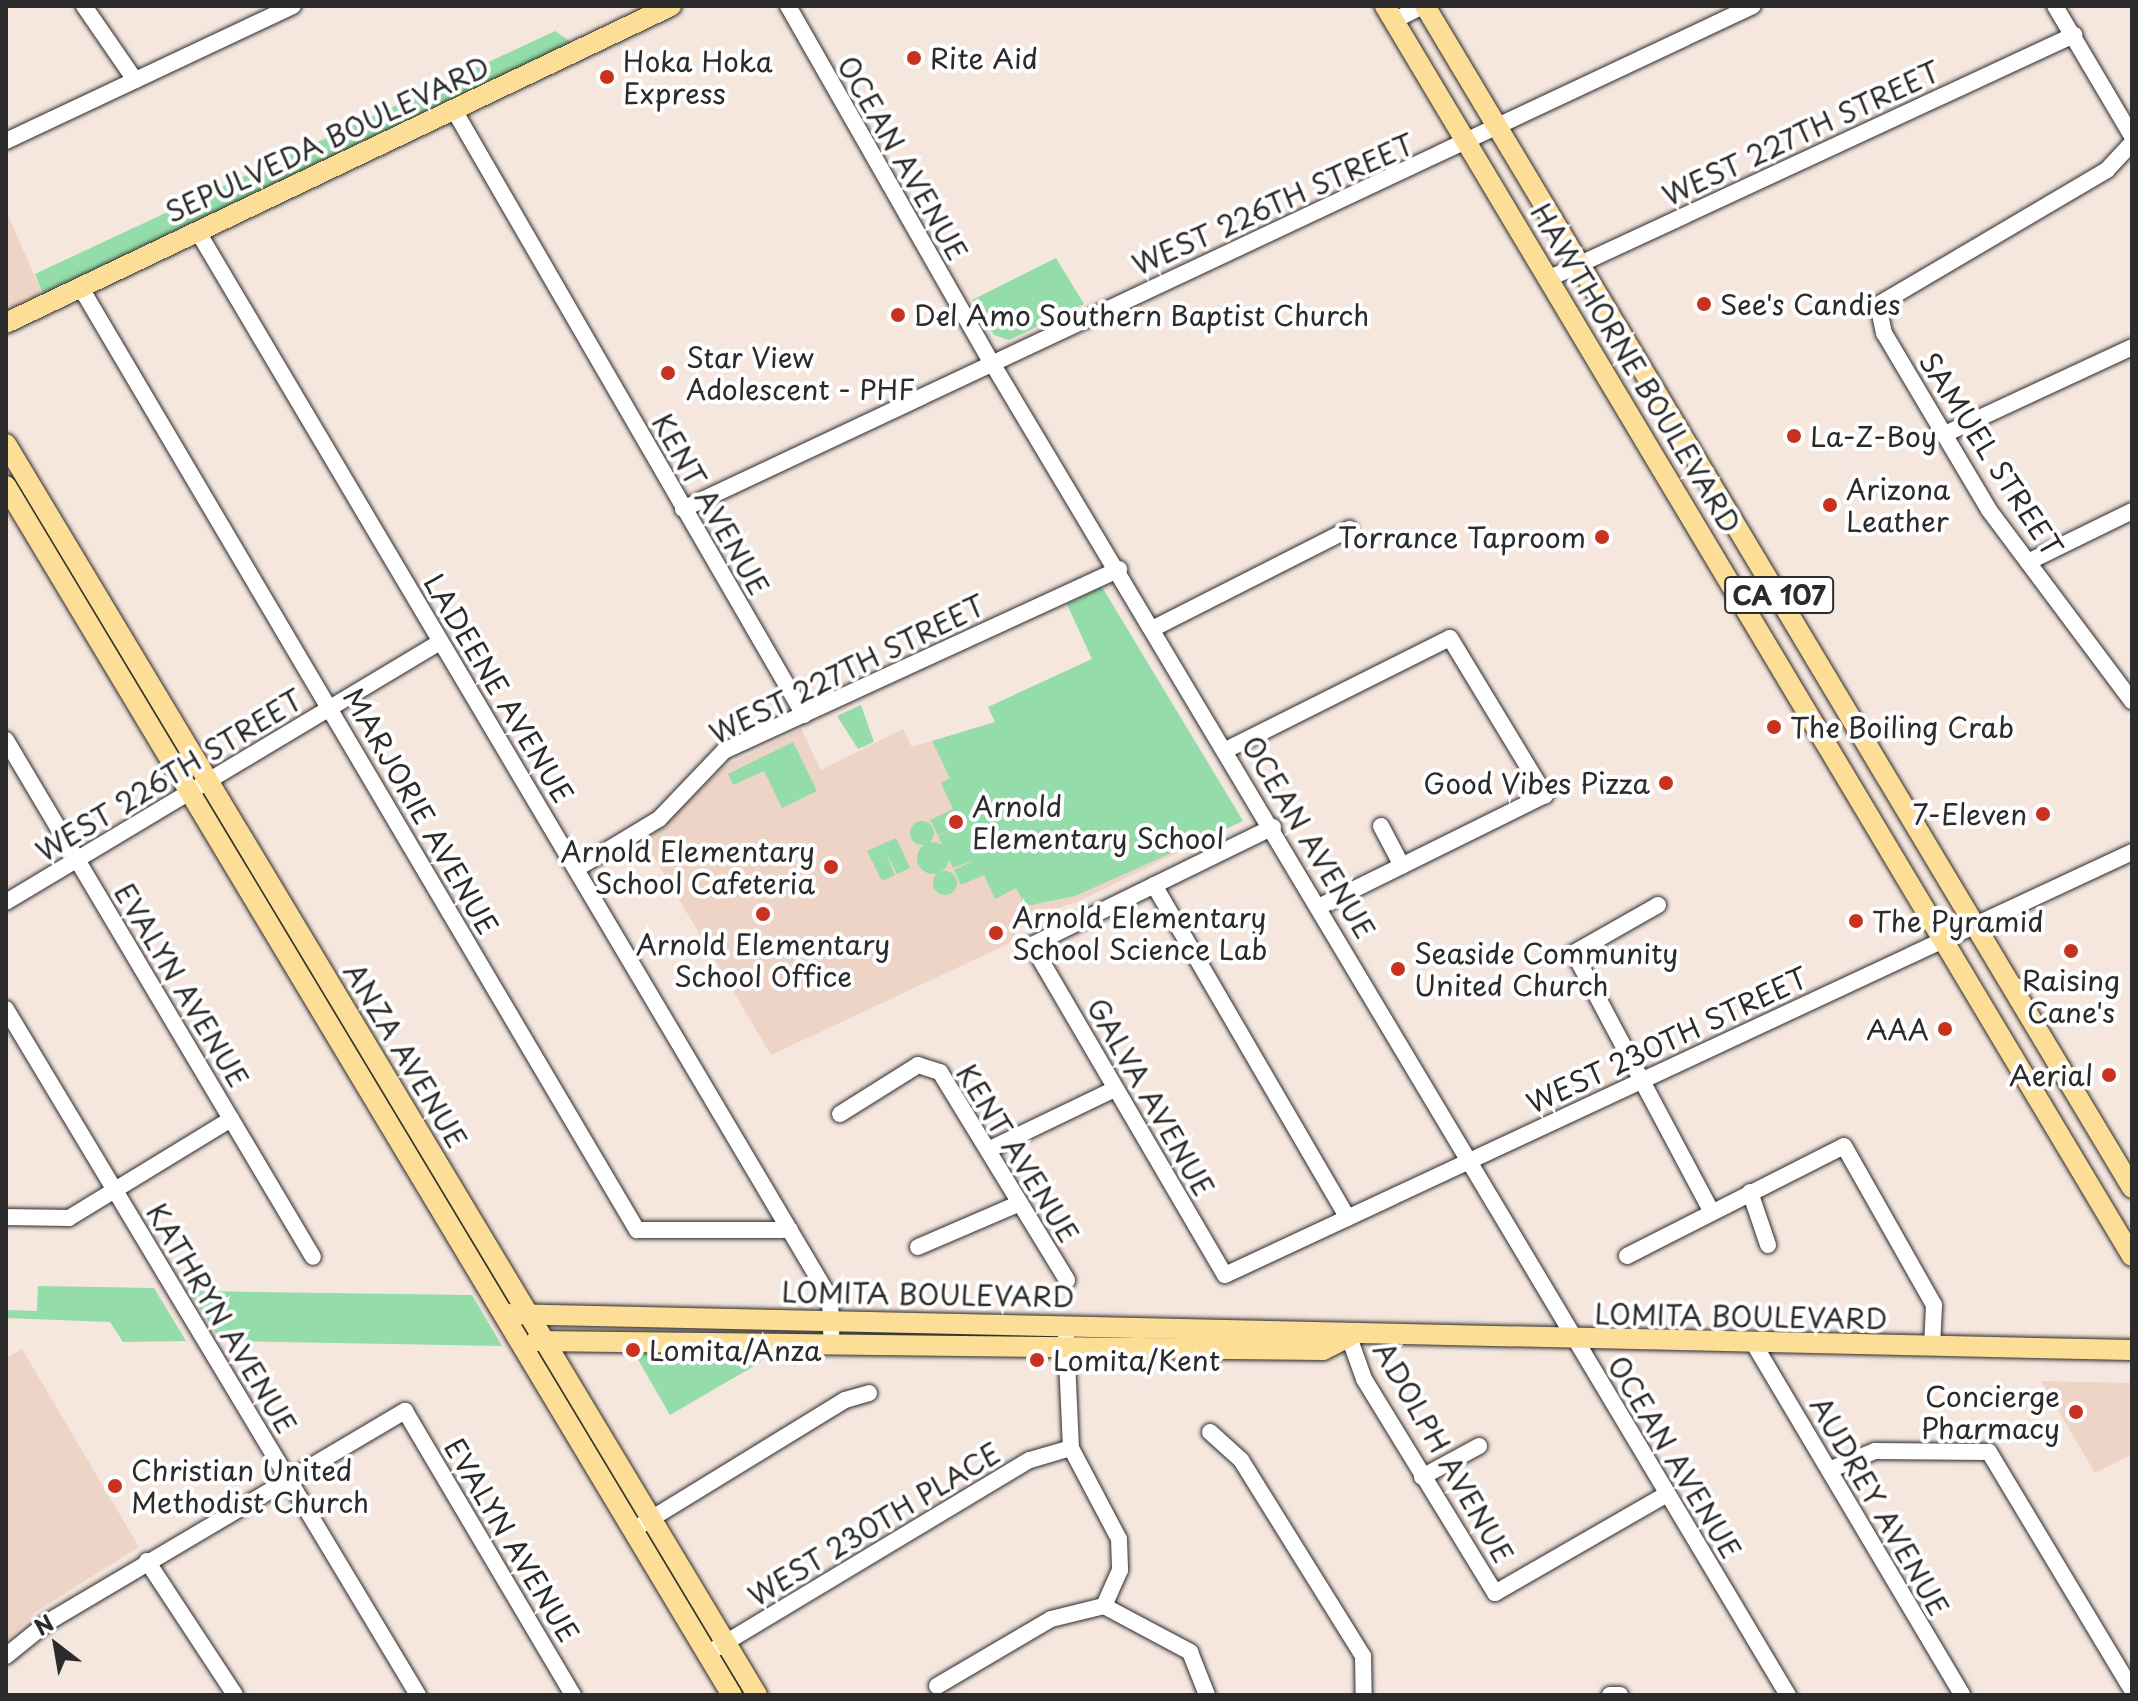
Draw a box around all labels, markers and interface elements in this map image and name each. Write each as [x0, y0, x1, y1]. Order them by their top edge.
place label: Rite Aid [930, 41, 1038, 75]
place label: Hoka Hoka Express [623, 44, 775, 110]
street label: SEPULVEDA BOULEVARD [159, 49, 495, 229]
marker: Rite Aid [905, 49, 923, 67]
street label: OCEAN AVENUE [831, 51, 975, 265]
street label: WEST 227TH STREET [1656, 53, 1946, 213]
marker: Hoka Hoka Express [598, 68, 616, 86]
street label: WEST 226TH STREET [1127, 127, 1419, 281]
street label: HAWTHORNE BOULEVARD [1524, 196, 1748, 540]
place label: See's Candies [1720, 287, 1901, 321]
marker: See's Candies [1695, 295, 1713, 313]
place label: Del Amo Southern Baptist Church [914, 298, 1375, 332]
marker: Del Amo Southern Baptist Church [889, 306, 907, 324]
place label: Star View Adolescent - PHF [686, 340, 917, 406]
street label: SAMUEL STREET [1911, 344, 2071, 564]
marker: Star View Adolescent - PHF [657, 362, 679, 384]
street label: KENT AVENUE [645, 407, 777, 601]
place label: La-Z-Boy [1810, 419, 1937, 453]
marker: La-Z-Boy [1785, 427, 1803, 445]
place label: Arizona Leather [1846, 472, 1950, 538]
marker: Arizona Leather [1821, 496, 1839, 514]
place label: Torrance Taproom [1336, 520, 1586, 554]
marker: Torrance Taproom [1593, 528, 1611, 546]
street label: LADEENE AVENUE [417, 567, 581, 809]
road number: CA 107 [1723, 573, 1835, 617]
street label: WEST 227TH STREET [703, 587, 991, 751]
street label: MARJORIE AVENUE [337, 681, 505, 941]
street label: WEST 226TH STREET [29, 682, 309, 868]
place label: The Boiling Crab [1790, 710, 2016, 744]
marker: The Boiling Crab [1765, 718, 1783, 736]
street label: OCEAN AVENUE [1236, 730, 1382, 944]
place label: Good Vibes Pizza [1422, 766, 1650, 800]
marker: Good Vibes Pizza [1657, 774, 1675, 792]
place label: Arnold Elementary School [972, 789, 1224, 855]
place label: 7-Eleven [1913, 797, 2027, 831]
marker: 7-Eleven [2034, 805, 2052, 823]
marker: Arnold Elementary School [947, 813, 965, 831]
place label: Arnold Elementary School Cafeteria [561, 834, 815, 900]
marker: Arnold Elementary School Cafeteria [822, 858, 840, 876]
street label: EVALYN AVENUE [107, 875, 257, 1095]
place label: Arnold Elementary School Science Lab [1012, 900, 1270, 966]
place label: The Pyramid [1872, 904, 2044, 938]
marker: Arnold Elementary School Office [754, 905, 772, 923]
marker: The Pyramid [1847, 912, 1865, 930]
marker: Arnold Elementary School Science Lab [987, 924, 1005, 942]
place label: Arnold Elementary School Office [636, 927, 890, 993]
place label: Seaside Community United Church [1414, 936, 1680, 1002]
marker: Raising Cane's [2062, 942, 2080, 960]
street label: ANZA AVENUE [338, 957, 474, 1153]
marker: Seaside Community United Church [1389, 960, 1407, 978]
street label: WEST 230TH STREET [1521, 960, 1813, 1120]
place label: Raising Cane's [2022, 963, 2120, 1029]
street label: GALVA AVENUE [1081, 992, 1221, 1202]
place label: AAA [1866, 1012, 1929, 1046]
marker: AAA [1936, 1020, 1954, 1038]
street label: KENT AVENUE [950, 1057, 1086, 1249]
place label: Aerial [2009, 1058, 2093, 1092]
marker: Aerial [2100, 1066, 2118, 1084]
street label: KATHRYN AVENUE [140, 1197, 304, 1439]
street label: LOMITA BOULEVARD [781, 1275, 1075, 1313]
street label: LOMITA BOULEVARD [1594, 1297, 1888, 1335]
place label: Lomita/Anza [649, 1333, 821, 1367]
street label: ADOLPH AVENUE [1367, 1336, 1521, 1568]
marker: Lomita/Anza [624, 1341, 642, 1359]
place label: Lomita/Kent [1053, 1343, 1220, 1377]
street label: OCEAN AVENUE [1602, 1350, 1748, 1564]
marker: Lomita/Kent [1028, 1351, 1046, 1369]
place label: Concierge Pharmacy [1921, 1379, 2060, 1445]
street label: AUDREY AVENUE [1804, 1390, 1956, 1622]
marker: Concierge Pharmacy [2067, 1403, 2085, 1421]
street label: EVALYN AVENUE [437, 1430, 587, 1650]
street label: WEST 230TH PLACE [742, 1435, 1006, 1613]
place label: Christian United Methodist Church [131, 1453, 370, 1519]
marker: Christian United Methodist Church [106, 1477, 124, 1495]
north arrow [16, 1605, 96, 1685]
text: N [27, 1605, 59, 1643]

